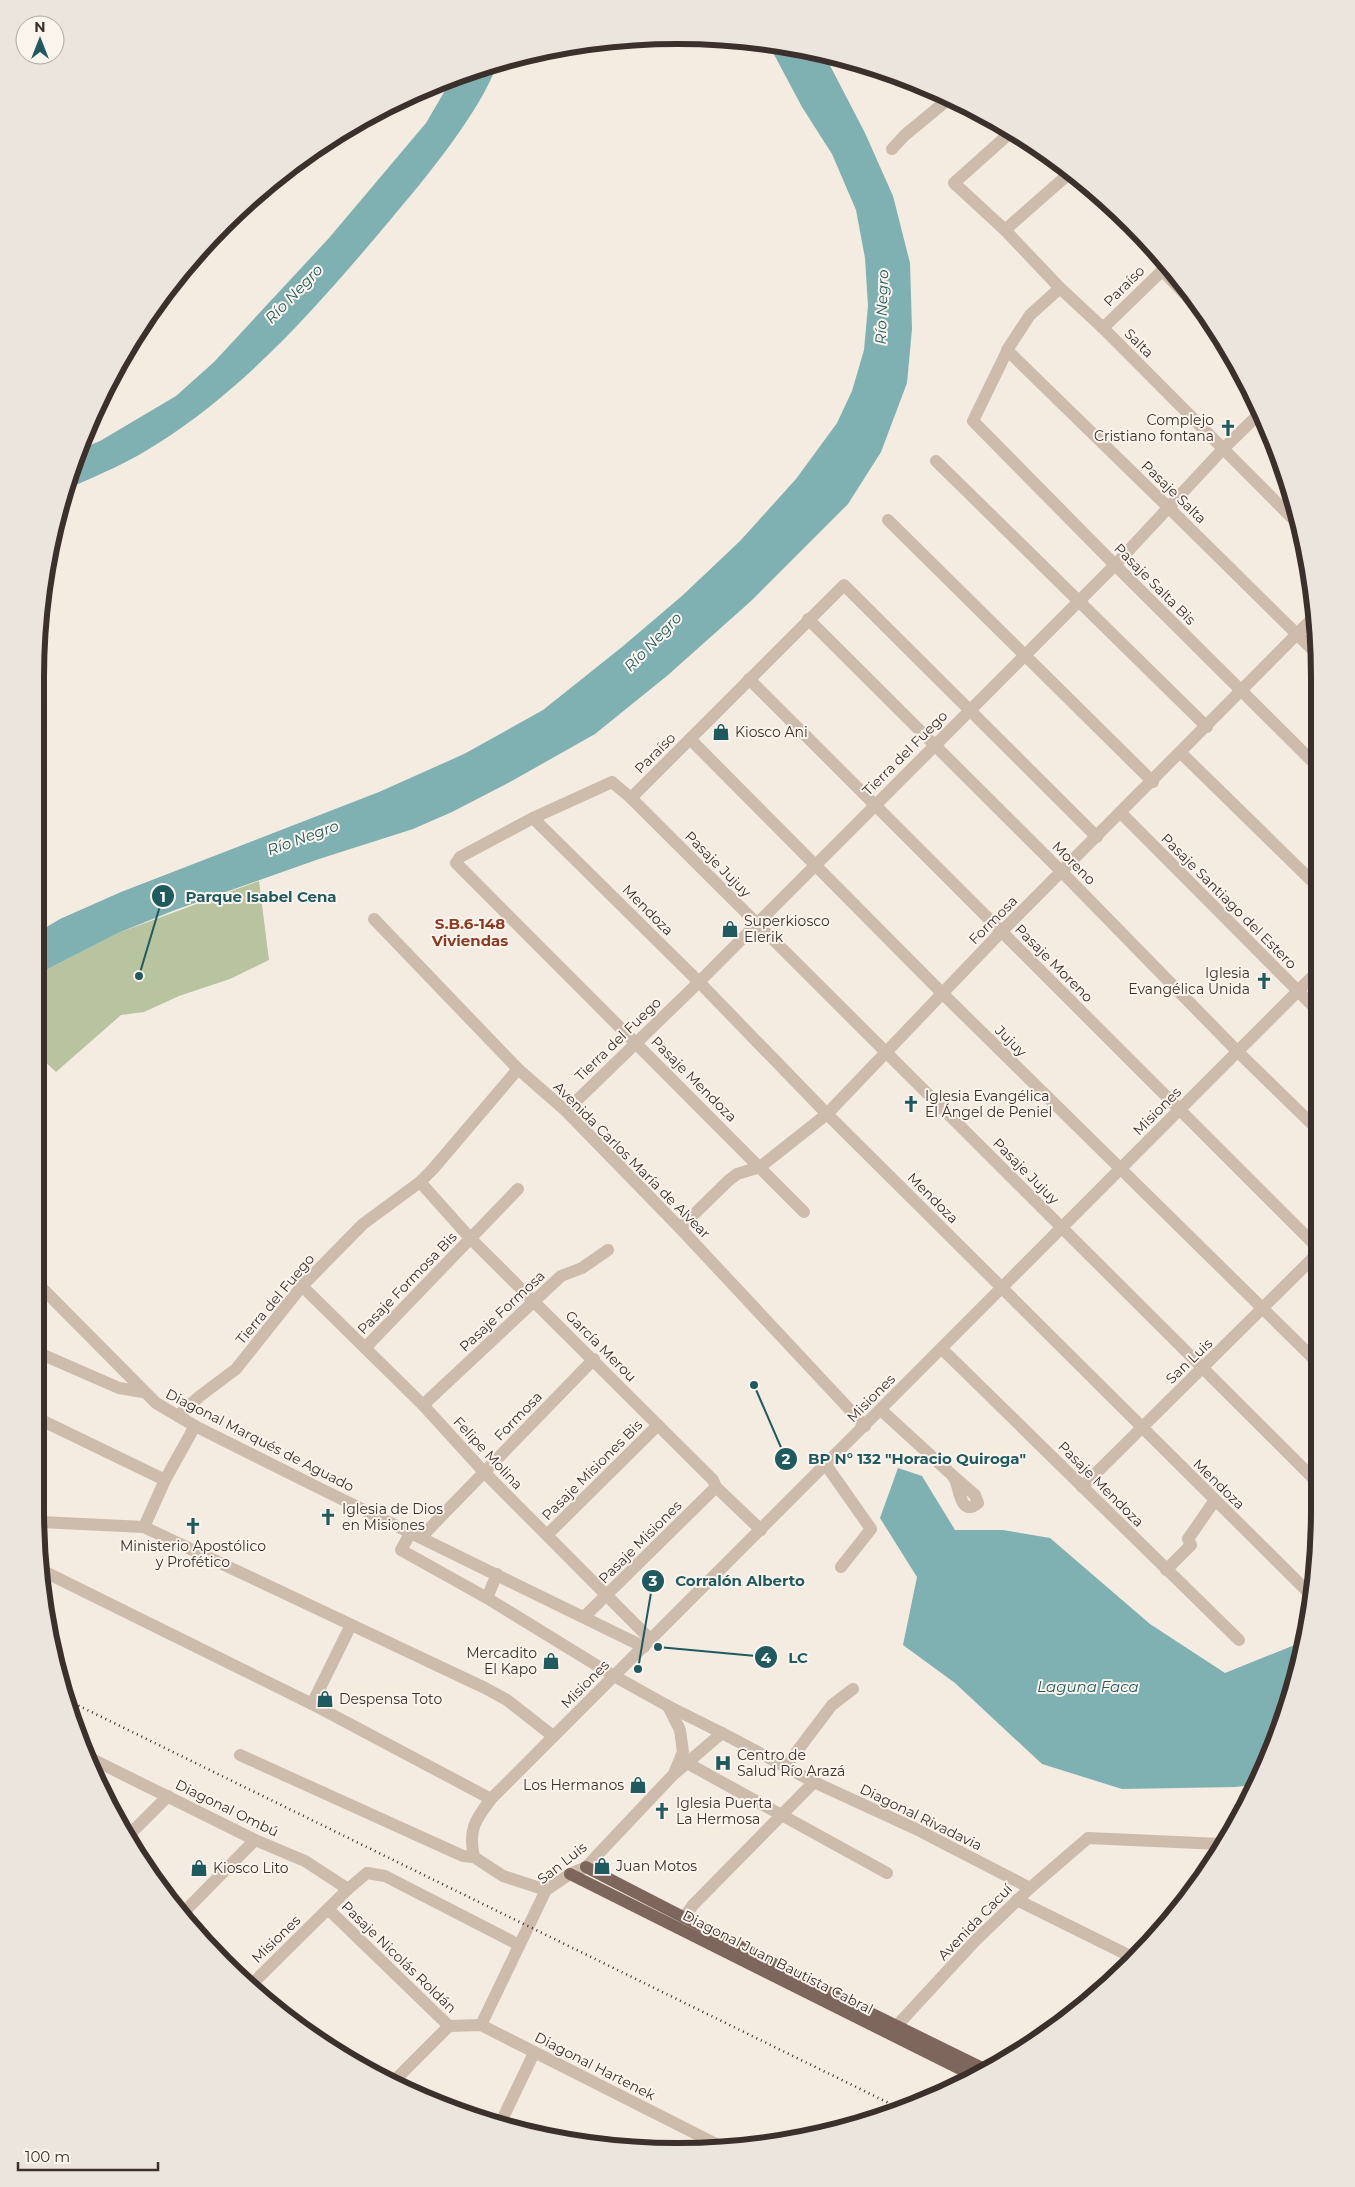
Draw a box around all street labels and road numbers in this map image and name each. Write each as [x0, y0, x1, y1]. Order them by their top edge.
street label: Paraíso [1100, 262, 1148, 310]
street label: Salta [1121, 325, 1157, 361]
street label: Pasaje Salta [1138, 457, 1210, 527]
street label: Pasaje Salta Bis [1110, 539, 1200, 629]
street label: Tierra del Fuego [859, 707, 951, 799]
street label: Paraíso [631, 729, 679, 777]
street label: Pasaje Jujuy [681, 827, 755, 901]
street label: Pasaje Santiago del Estero [1157, 829, 1301, 973]
street label: Moreno [1048, 837, 1100, 889]
street label: Mendoza [619, 881, 677, 939]
street label: Formosa [965, 892, 1021, 948]
street label: Pasaje Moreno [1011, 920, 1097, 1006]
street label: Tierra del Fuego [571, 993, 665, 1085]
street label: Jujuy [991, 1021, 1031, 1061]
street label: Pasaje Mendoza [647, 1032, 741, 1126]
street label: Avenida Carlos María de Alvear [550, 1078, 714, 1242]
street label: Misiones [1129, 1083, 1185, 1139]
street label: Pasaje Jujuy [989, 1134, 1063, 1208]
street label: Mendoza [904, 1169, 962, 1227]
street label: Pasaje Formosa Bis [353, 1228, 461, 1338]
street label: Tierra del Fuego [232, 1250, 318, 1348]
street label: Pasaje Formosa [455, 1267, 549, 1355]
street label: García Merou [562, 1307, 640, 1385]
street label: San Luis [1162, 1334, 1216, 1388]
street label: Misiones [843, 1370, 899, 1426]
street label: Diagonal Marqués de Aguado [163, 1385, 357, 1496]
street label: Formosa [490, 1388, 546, 1444]
street label: Felipe Molina [449, 1413, 527, 1493]
street label: Pasaje Misiones Bis [538, 1416, 646, 1524]
street label: Pasaje Mendoza [1054, 1437, 1148, 1531]
street label: Mendoza [1189, 1455, 1249, 1513]
street label: Pasaje Misiones [595, 1496, 686, 1587]
street label: Misiones [557, 1656, 613, 1712]
street label: Diagonal Ombú [172, 1775, 282, 1841]
street label: Diagonal Rivadavia [857, 1780, 985, 1854]
street label: San Luis [534, 1838, 591, 1888]
street label: Avenida Cacuí [934, 1879, 1017, 1964]
street label: Pasaje Nicolás Roldán [338, 1897, 460, 2017]
street label: Diagonal Juan Bautista Cabral [680, 1906, 876, 2018]
street label: Misiones [248, 1911, 304, 1967]
street label: Diagonal Hartenek [532, 2028, 659, 2104]

